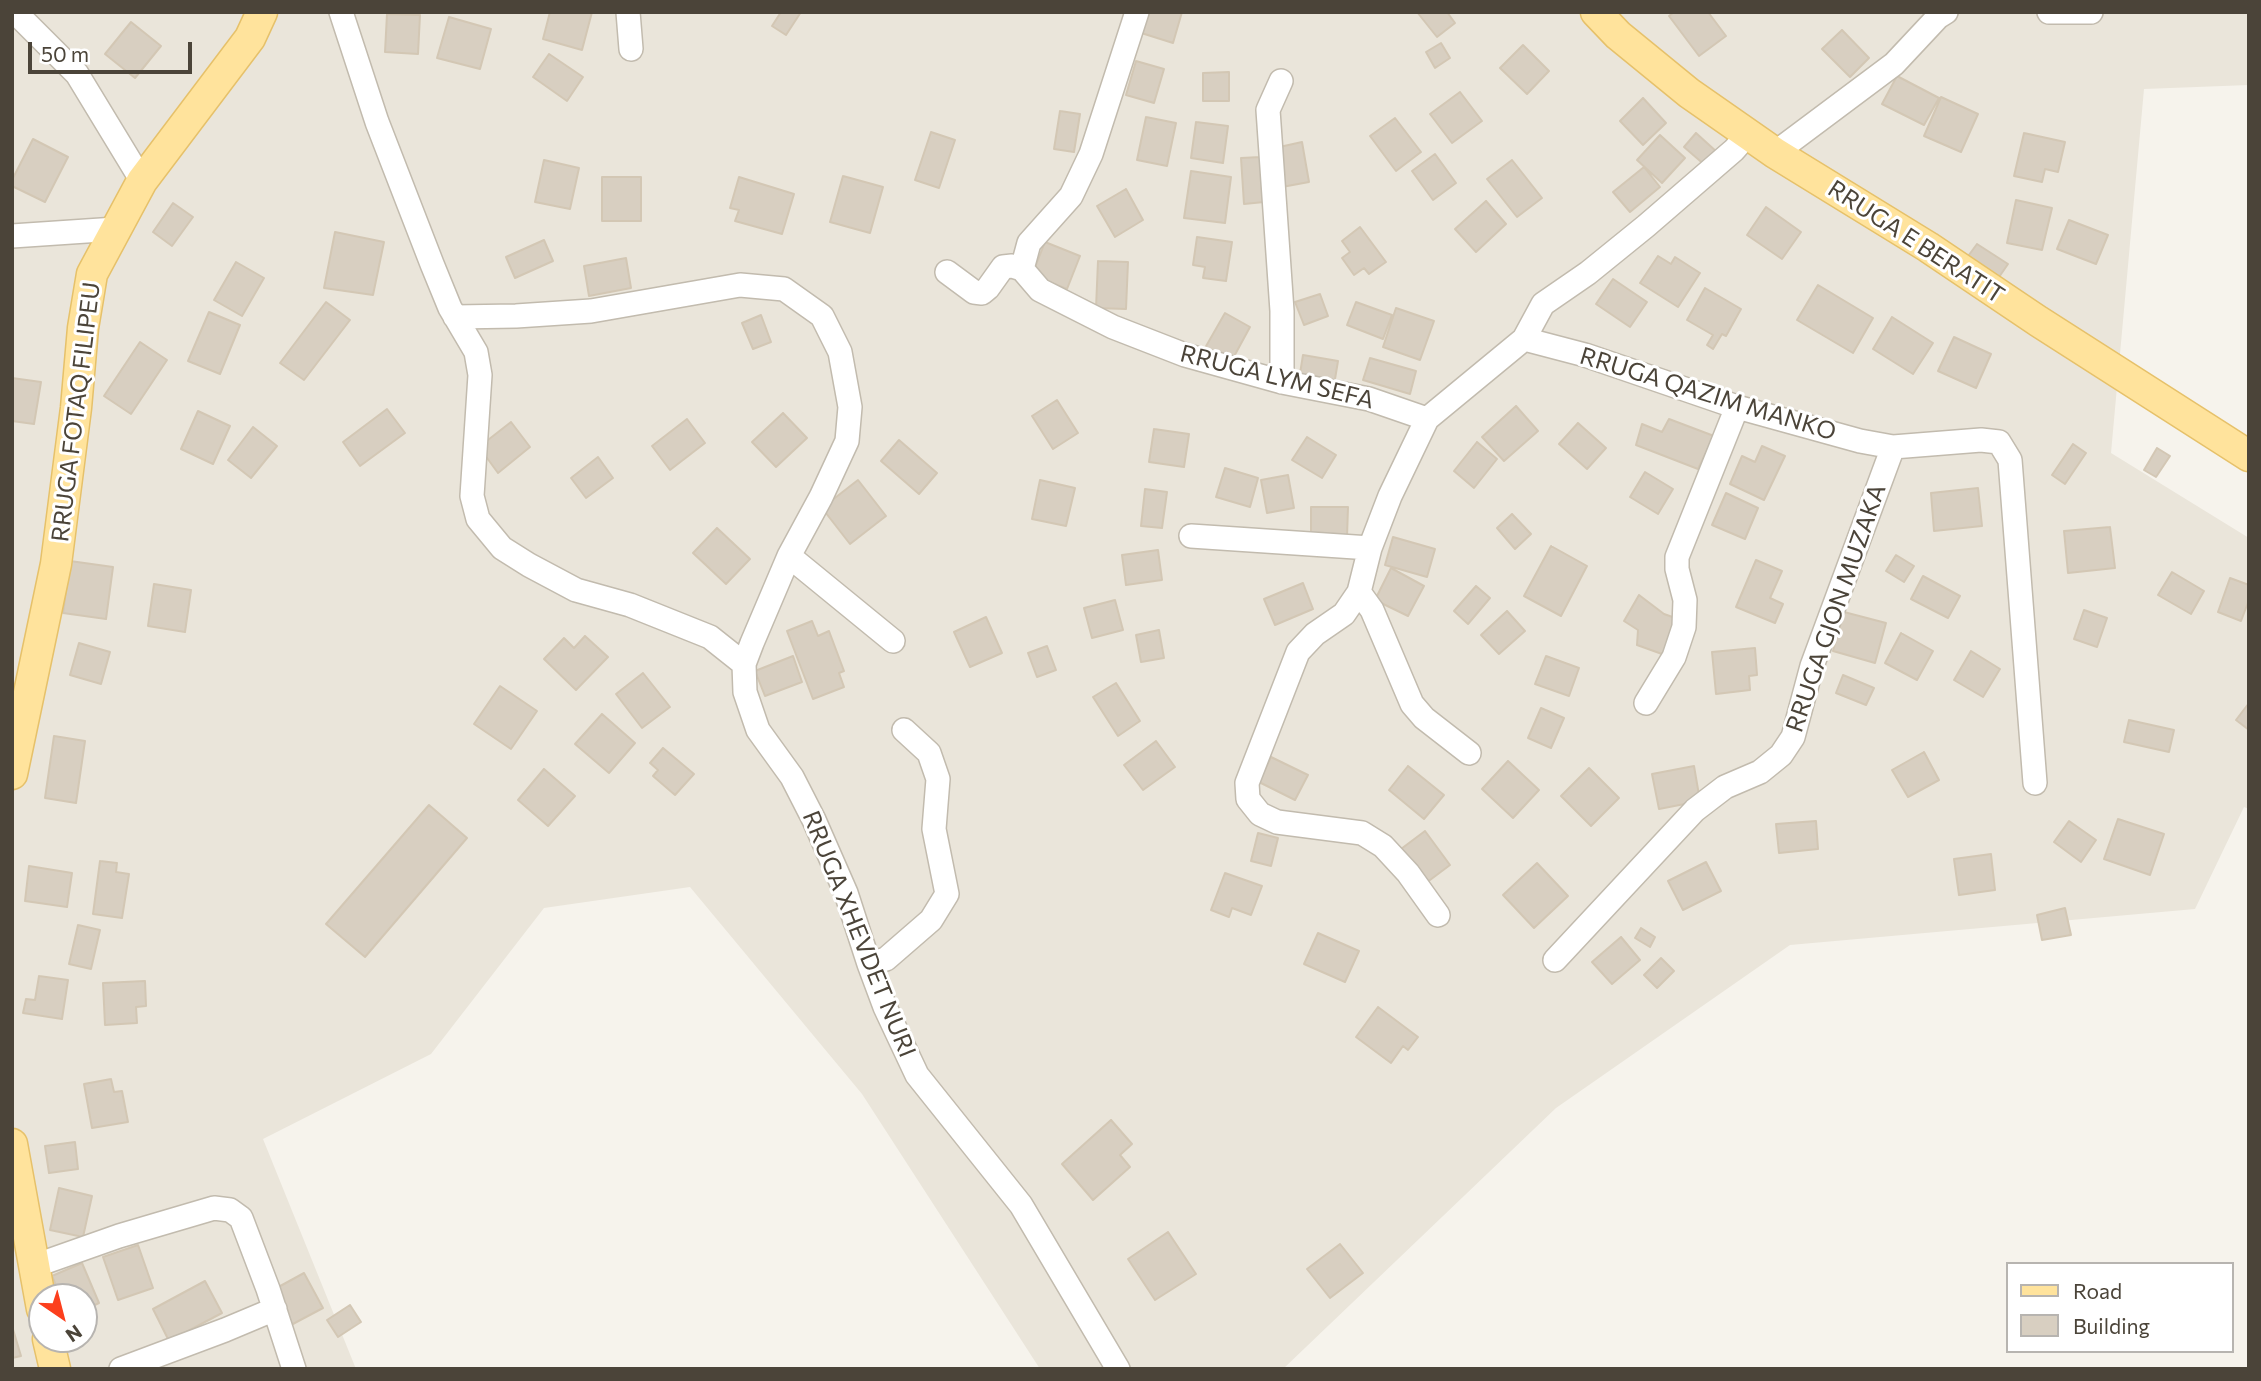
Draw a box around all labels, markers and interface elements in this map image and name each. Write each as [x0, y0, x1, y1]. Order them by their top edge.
scale bar [32, 28, 196, 72]
text: 50 m [41, 41, 89, 66]
street label: RRUGA E BERATIT [1822, 174, 2010, 310]
street label: RRUGA FOTAQ FILIPEU [46, 280, 106, 544]
street label: RRUGA LYM SEFA [1177, 339, 1377, 415]
street label: RRUGA QAZIM MANKO [1576, 341, 1840, 447]
street label: RRUGA GJON MUZAKA [1780, 480, 1892, 736]
street label: RRUGA XHEVDET NURI [796, 807, 922, 1061]
legend [2006, 1262, 2233, 1353]
text: Road [2073, 1278, 2122, 1303]
north arrow [28, 1283, 98, 1353]
text: Building [2073, 1313, 2150, 1338]
text: N [62, 1320, 87, 1347]

